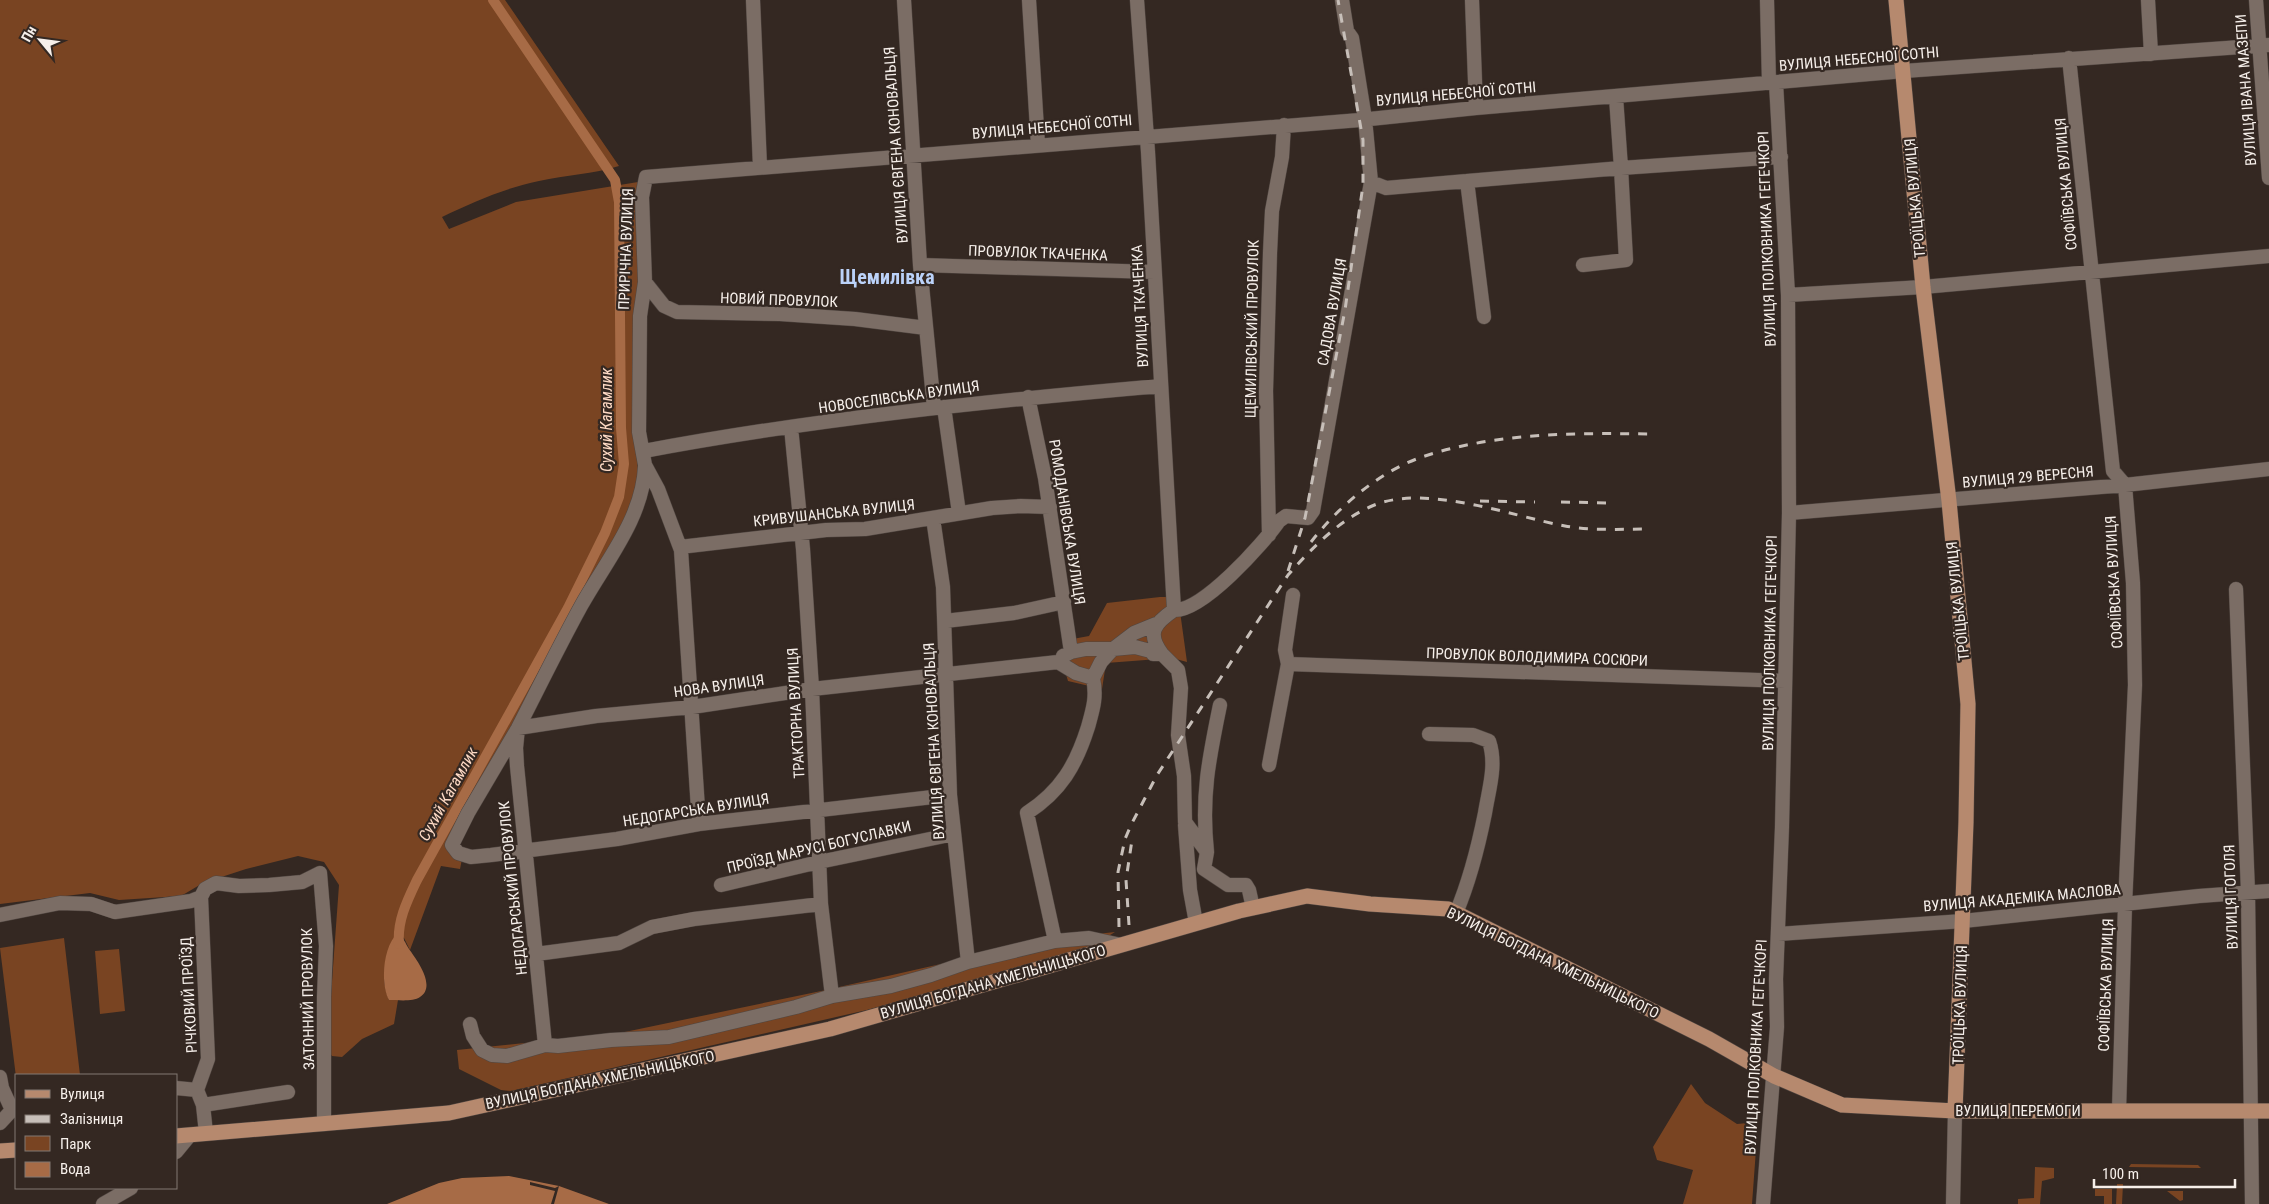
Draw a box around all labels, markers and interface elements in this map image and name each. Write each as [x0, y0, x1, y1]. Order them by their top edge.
street label: ВУЛИЦЯ ІВАНА МАЗЕПИ [2232, 14, 2260, 166]
north arrow [15, 15, 65, 65]
text: Пн [18, 23, 39, 44]
street label: ВУЛИЦЯ НЕБЕСНОЇ СОТНІ [1778, 43, 1940, 75]
street label: ВУЛИЦЯ ЄВГЕНА КОНОВАЛЬЦЯ [880, 46, 912, 244]
street label: ВУЛИЦЯ НЕБЕСНОЇ СОТНІ [1375, 78, 1537, 110]
street label: ВУЛИЦЯ НЕБЕСНОЇ СОТНІ [971, 111, 1133, 143]
street label: СОФІЇВСЬКА ВУЛИЦЯ [2051, 117, 2081, 251]
street label: ВУЛИЦЯ ПОЛКОВНИКА ГЕГЕЧКОРІ [1754, 131, 1780, 347]
street label: ТРОЇЦЬКА ВУЛИЦЯ [1901, 138, 1929, 258]
street label: ПРИРІЧНА ВУЛИЦЯ [615, 188, 637, 310]
street label: ЩЕМИЛІВСЬКИЙ ПРОВУЛОК [1241, 239, 1263, 418]
street label: ПРОВУЛОК ТКАЧЕНКА [968, 242, 1108, 264]
street label: ВУЛИЦЯ ТКАЧЕНКА [1128, 244, 1152, 368]
street label: САДОВА ВУЛИЦЯ [1314, 257, 1350, 367]
district label: Щемилівка [839, 265, 935, 289]
street label: НОВИЙ ПРОВУЛОК [720, 289, 839, 311]
water label: Сухий Кагамлик [597, 367, 616, 472]
street label: НОВОСЕЛІВСЬКА ВУЛИЦЯ [817, 377, 981, 417]
street label: РОМОДАНІВСЬКА ВУЛИЦЯ [1045, 438, 1089, 606]
street label: ВУЛИЦЯ 29 ВЕРЕСНЯ [1962, 462, 2094, 492]
street label: КРИВУШАНСЬКА ВУЛИЦЯ [752, 496, 916, 530]
street label: СОФІЇВСЬКА ВУЛИЦЯ [2102, 515, 2126, 649]
street label: ВУЛИЦЯ ПОЛКОВНИКА ГЕГЕЧКОРІ [1759, 535, 1781, 751]
street label: ТРОЇЦЬКА ВУЛИЦЯ [1943, 541, 1973, 661]
street label: ВУЛИЦЯ ЄВГЕНА КОНОВАЛЬЦЯ [920, 642, 948, 840]
street label: ПРОВУЛОК ВОЛОДИМИРА СОСЮРИ [1426, 644, 1648, 670]
street label: ТРАКТОРНА ВУЛИЦЯ [784, 647, 808, 779]
street label: НОВА ВУЛИЦЯ [673, 671, 765, 701]
water label: Сухий Кагамлик [414, 743, 482, 844]
street label: НЕДОГАРСЬКА ВУЛИЦЯ [621, 790, 771, 830]
street label: НЕДОГАРСЬКИЙ ПРОВУЛОК [495, 800, 531, 976]
street label: ПРОЇЗД МАРУСІ БОГУСЛАВКИ [725, 817, 913, 877]
street label: ВУЛИЦЯ ГОГОЛЯ [2220, 844, 2242, 950]
street label: ВУЛИЦЯ АКАДЕМІКА МАСЛОВА [1922, 880, 2122, 916]
street label: ВУЛИЦЯ БОГДАНА ХМЕЛЬНИЦЬКОГО [1444, 904, 1662, 1022]
street label: СОФІЇВСЬКА ВУЛИЦЯ [2095, 918, 2117, 1052]
street label: ЗАТОННИЙ ПРОВУЛОК [298, 927, 318, 1070]
street label: РІЧКОВИЙ ПРОЇЗД [177, 936, 201, 1054]
street label: ВУЛИЦЯ ПОЛКОВНИКА ГЕГЕЧКОРІ [1741, 939, 1771, 1155]
street label: ВУЛИЦЯ БОГДАНА ХМЕЛЬНИЦЬКОГО [878, 941, 1108, 1023]
street label: ТРОЇЦЬКА ВУЛИЦЯ [1949, 945, 1971, 1065]
street label: ВУЛИЦЯ БОГДАНА ХМЕЛЬНИЦЬКОГО [484, 1047, 716, 1113]
legend [15, 1074, 178, 1189]
text: Вулиця [60, 1085, 105, 1103]
street label: ВУЛИЦЯ ПЕРЕМОГИ [1955, 1102, 2081, 1120]
text: Залізниця [60, 1110, 123, 1128]
text: Парк [60, 1135, 91, 1153]
scale bar [2094, 1156, 2235, 1188]
text: Вода [60, 1160, 90, 1178]
text: 100 m [2102, 1165, 2139, 1183]

